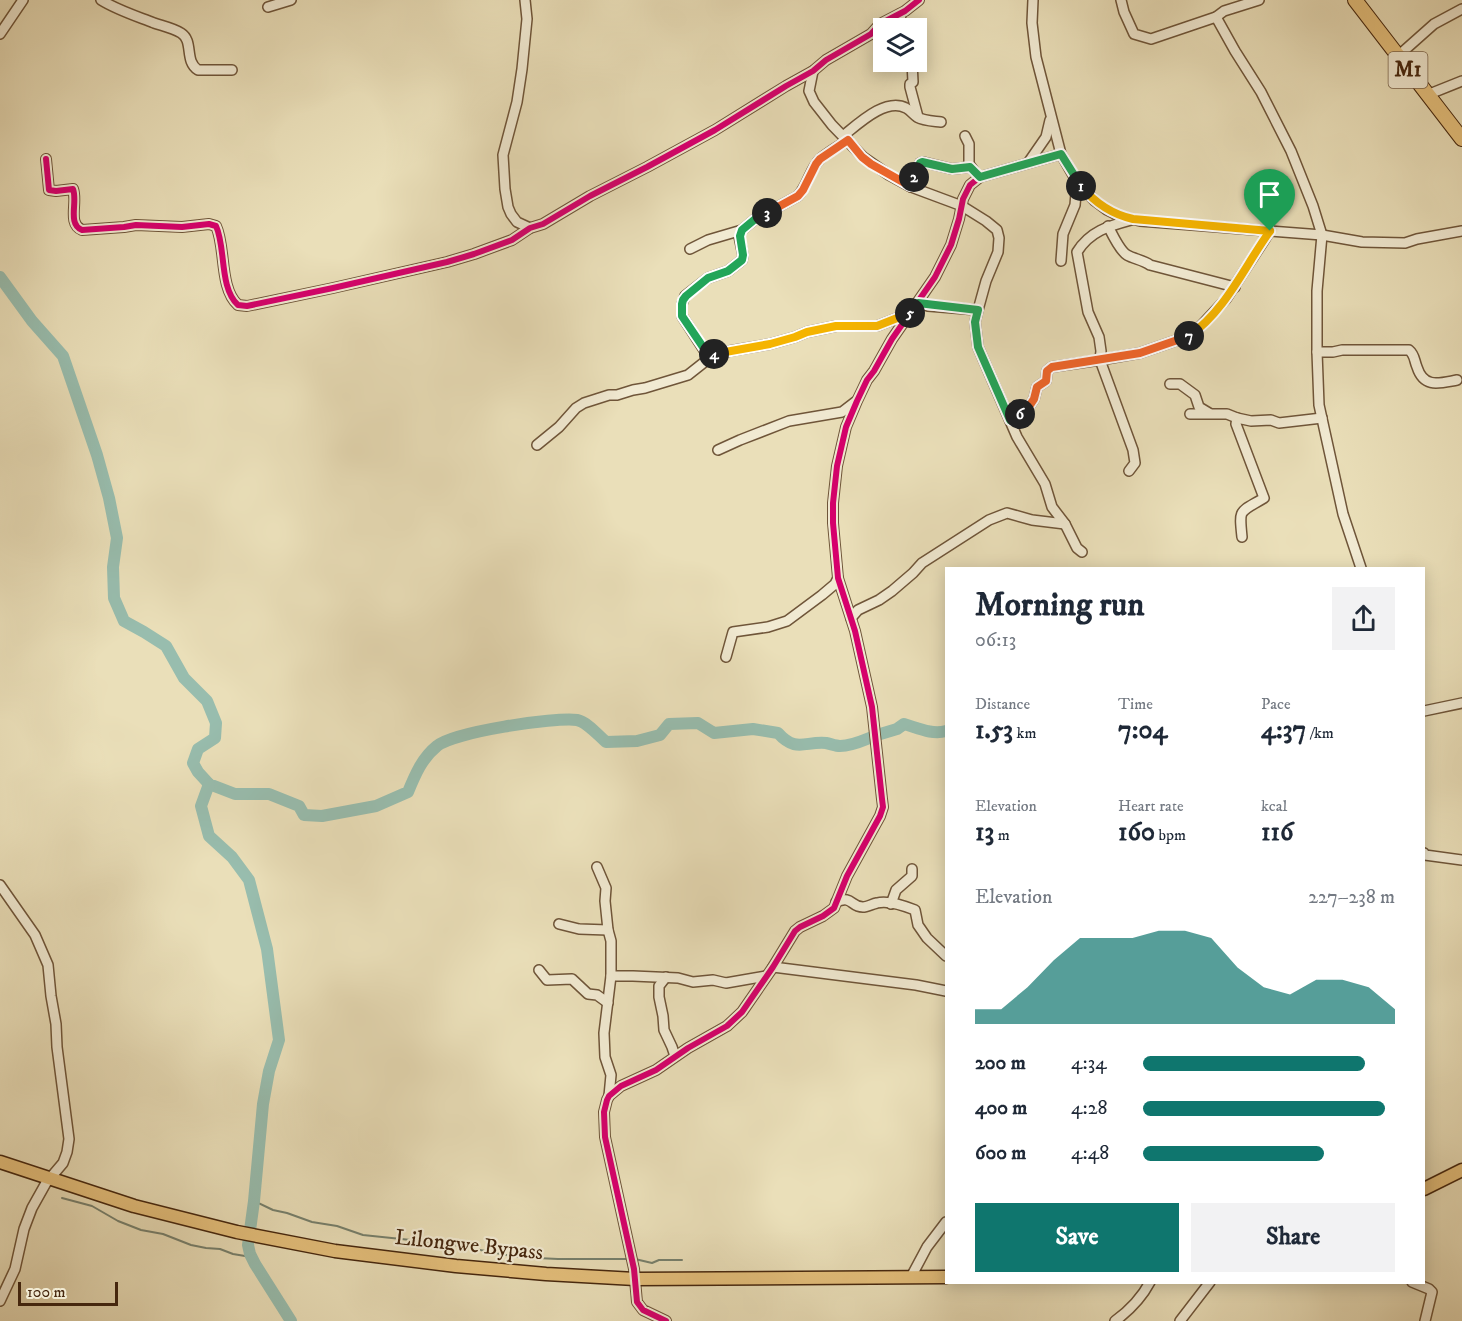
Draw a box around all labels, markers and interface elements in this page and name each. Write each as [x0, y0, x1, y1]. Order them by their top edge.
map controls [873, 18, 927, 72]
button: layers [873, 18, 927, 72]
road number: M1 [1388, 52, 1428, 88]
pin: 2 [899, 162, 929, 192]
text: 2 [910, 167, 918, 187]
pin [1244, 169, 1295, 231]
pin: 1 [1066, 171, 1096, 201]
text: 1 [1078, 176, 1084, 196]
icon: arrive [1253, 178, 1286, 211]
pin: 3 [752, 198, 782, 228]
text: 3 [764, 203, 770, 223]
pin: 5 [895, 298, 925, 328]
text: 5 [906, 303, 914, 323]
pin: 7 [1174, 321, 1204, 351]
text: 7 [1185, 326, 1193, 346]
pin: 4 [699, 339, 729, 369]
text: 4 [709, 344, 719, 364]
pin: 6 [1005, 399, 1035, 429]
text: 6 [1016, 404, 1024, 424]
text: Morning run [975, 585, 1144, 626]
button: share [1332, 587, 1395, 650]
text: 06:13 [975, 628, 1016, 653]
text: Distance [975, 694, 1030, 714]
text: Time [1118, 694, 1153, 714]
text: Pace [1261, 694, 1291, 714]
text: 1.53 [975, 714, 1013, 747]
text: 7:04 [1118, 714, 1167, 747]
text: 4:37 [1261, 714, 1306, 747]
text: km [1013, 723, 1036, 743]
text: /km [1306, 723, 1334, 743]
text: Elevation [975, 796, 1037, 816]
text: Heart rate [1118, 796, 1184, 816]
text: kcal [1261, 796, 1287, 816]
text: 13 [975, 816, 994, 849]
text: 160 [1118, 816, 1155, 849]
text: 116 [1261, 816, 1294, 849]
text: m [994, 825, 1010, 845]
text: bpm [1155, 825, 1186, 845]
text: Elevation [975, 885, 1052, 910]
text: 227–238 m [1308, 885, 1395, 910]
text: 200 m [975, 1051, 1026, 1076]
text: 4:34 [1071, 1051, 1107, 1076]
text: 400 m [975, 1096, 1027, 1121]
text: 4:28 [1071, 1096, 1108, 1121]
text: 600 m [975, 1141, 1026, 1166]
text: 4:48 [1071, 1141, 1109, 1166]
button: Save [975, 1203, 1179, 1272]
button: Share [1191, 1203, 1395, 1272]
street label: Lilongwe Bypass [394, 1224, 544, 1266]
scale bar [18, 1279, 118, 1306]
text: 100 m [27, 1282, 66, 1302]

